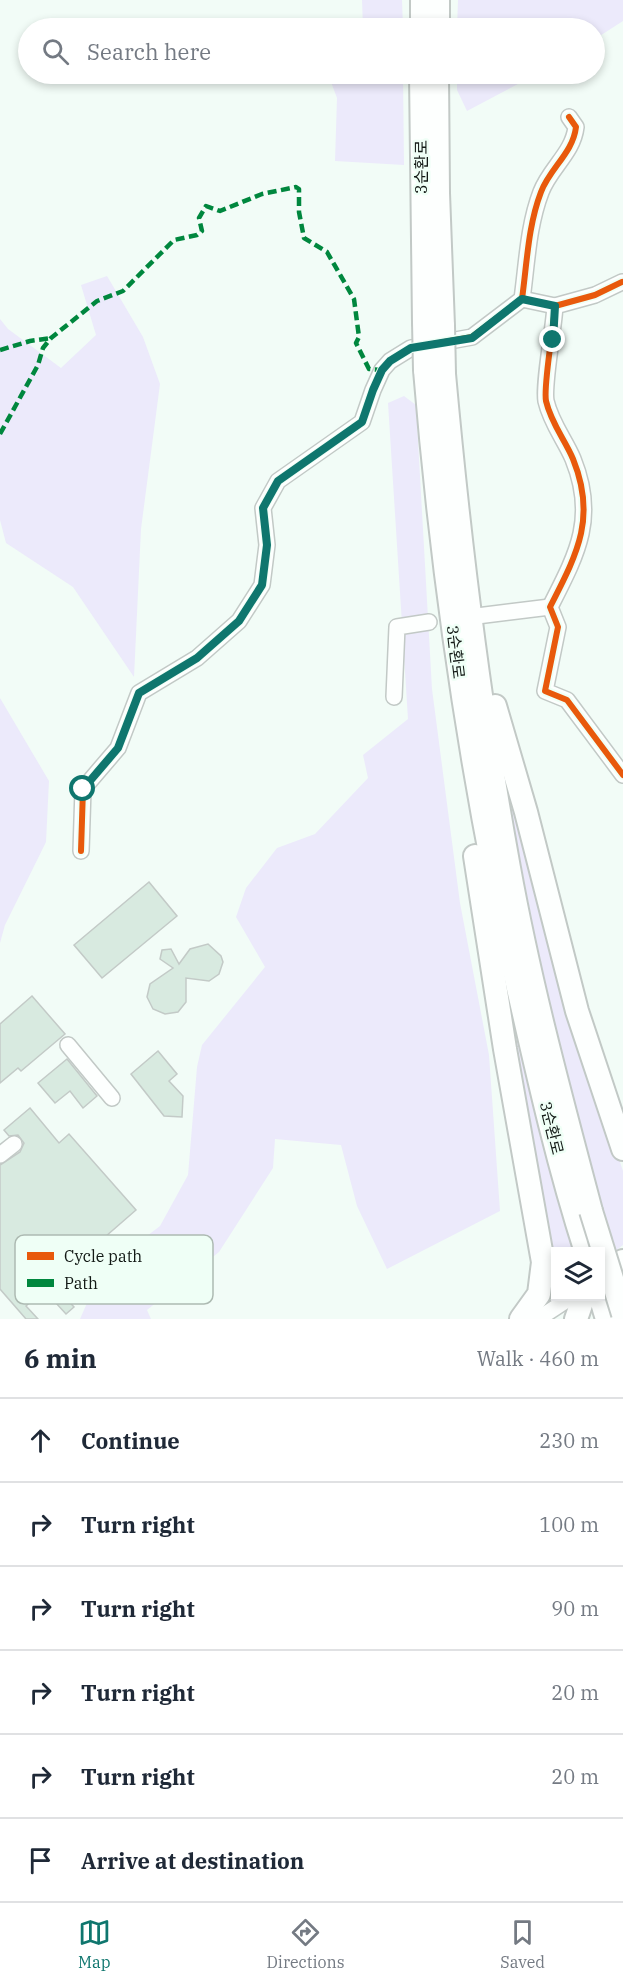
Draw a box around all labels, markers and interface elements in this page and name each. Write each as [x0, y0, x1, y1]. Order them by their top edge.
search box [18, 18, 605, 84]
icon: search [39, 35, 72, 68]
text: Search here [87, 37, 211, 66]
street label: 3순환로 [411, 140, 431, 194]
route end [539, 326, 565, 352]
street label: 3순환로 [443, 624, 469, 680]
route start [69, 775, 95, 801]
street label: 3순환로 [536, 1099, 568, 1157]
legend [15, 1235, 213, 1304]
text: Cycle path [64, 1246, 142, 1266]
map controls [551, 1247, 605, 1301]
button: layers [551, 1247, 605, 1301]
text: Path [64, 1273, 98, 1293]
text: 6 min [24, 1341, 97, 1375]
text: Walk · 460 m [477, 1345, 599, 1372]
icon: ahead [24, 1424, 57, 1457]
text: Continue [81, 1426, 180, 1455]
text: 230 m [539, 1427, 599, 1454]
icon: right [24, 1508, 57, 1541]
text: Turn right [81, 1510, 195, 1539]
text: 100 m [539, 1511, 599, 1538]
icon: right [24, 1592, 57, 1625]
text: Turn right [81, 1594, 195, 1623]
text: 90 m [551, 1595, 599, 1622]
icon: right [24, 1676, 57, 1709]
text: Turn right [81, 1678, 195, 1707]
text: 20 m [551, 1679, 599, 1706]
icon: right [24, 1760, 57, 1793]
text: Turn right [81, 1762, 195, 1791]
text: 20 m [551, 1763, 599, 1790]
icon: arrive [24, 1844, 57, 1877]
text: Arrive at destination [81, 1846, 304, 1875]
tab: Map [78, 1916, 111, 1972]
tab: Directions [267, 1916, 345, 1972]
tab: Saved [500, 1916, 545, 1972]

